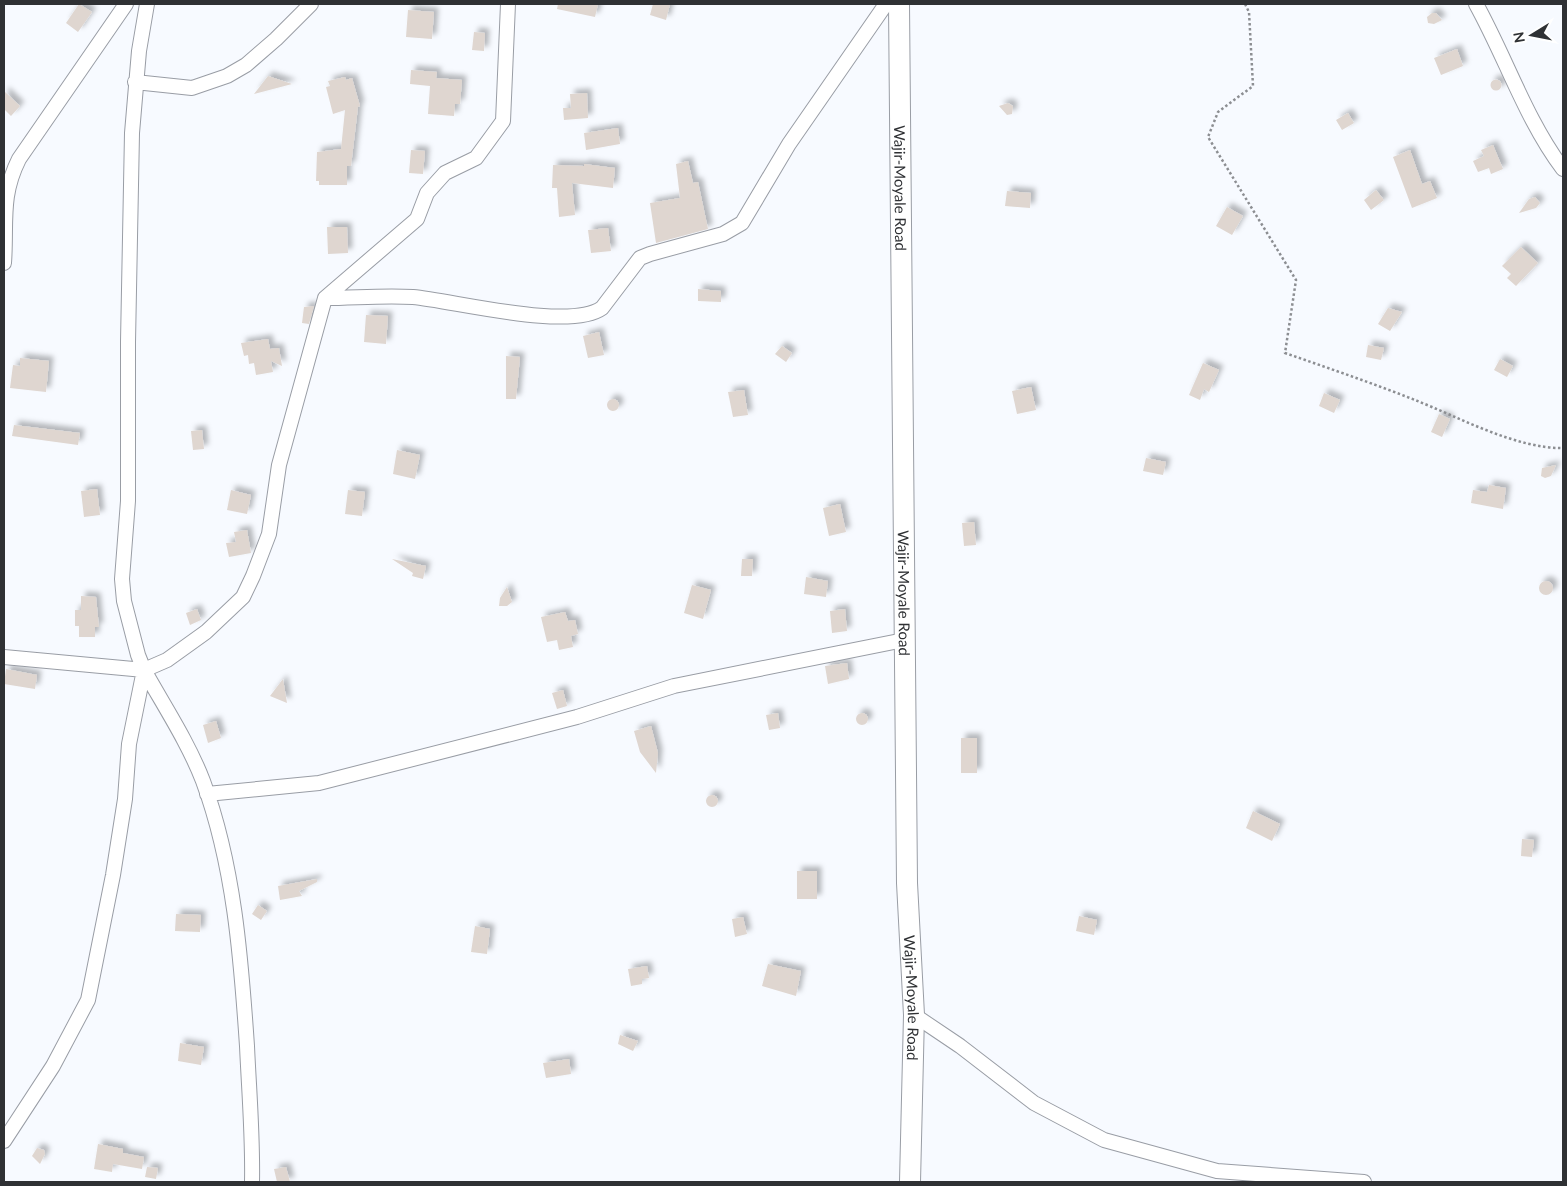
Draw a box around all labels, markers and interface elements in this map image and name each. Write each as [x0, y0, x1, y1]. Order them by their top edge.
north arrow [1507, 10, 1557, 60]
text: N [1509, 31, 1528, 44]
street label: Wajir-Moyale Road [891, 125, 910, 251]
street label: Wajir-Moyale Road [895, 530, 914, 656]
street label: Wajir-Moyale Road [901, 935, 923, 1061]

